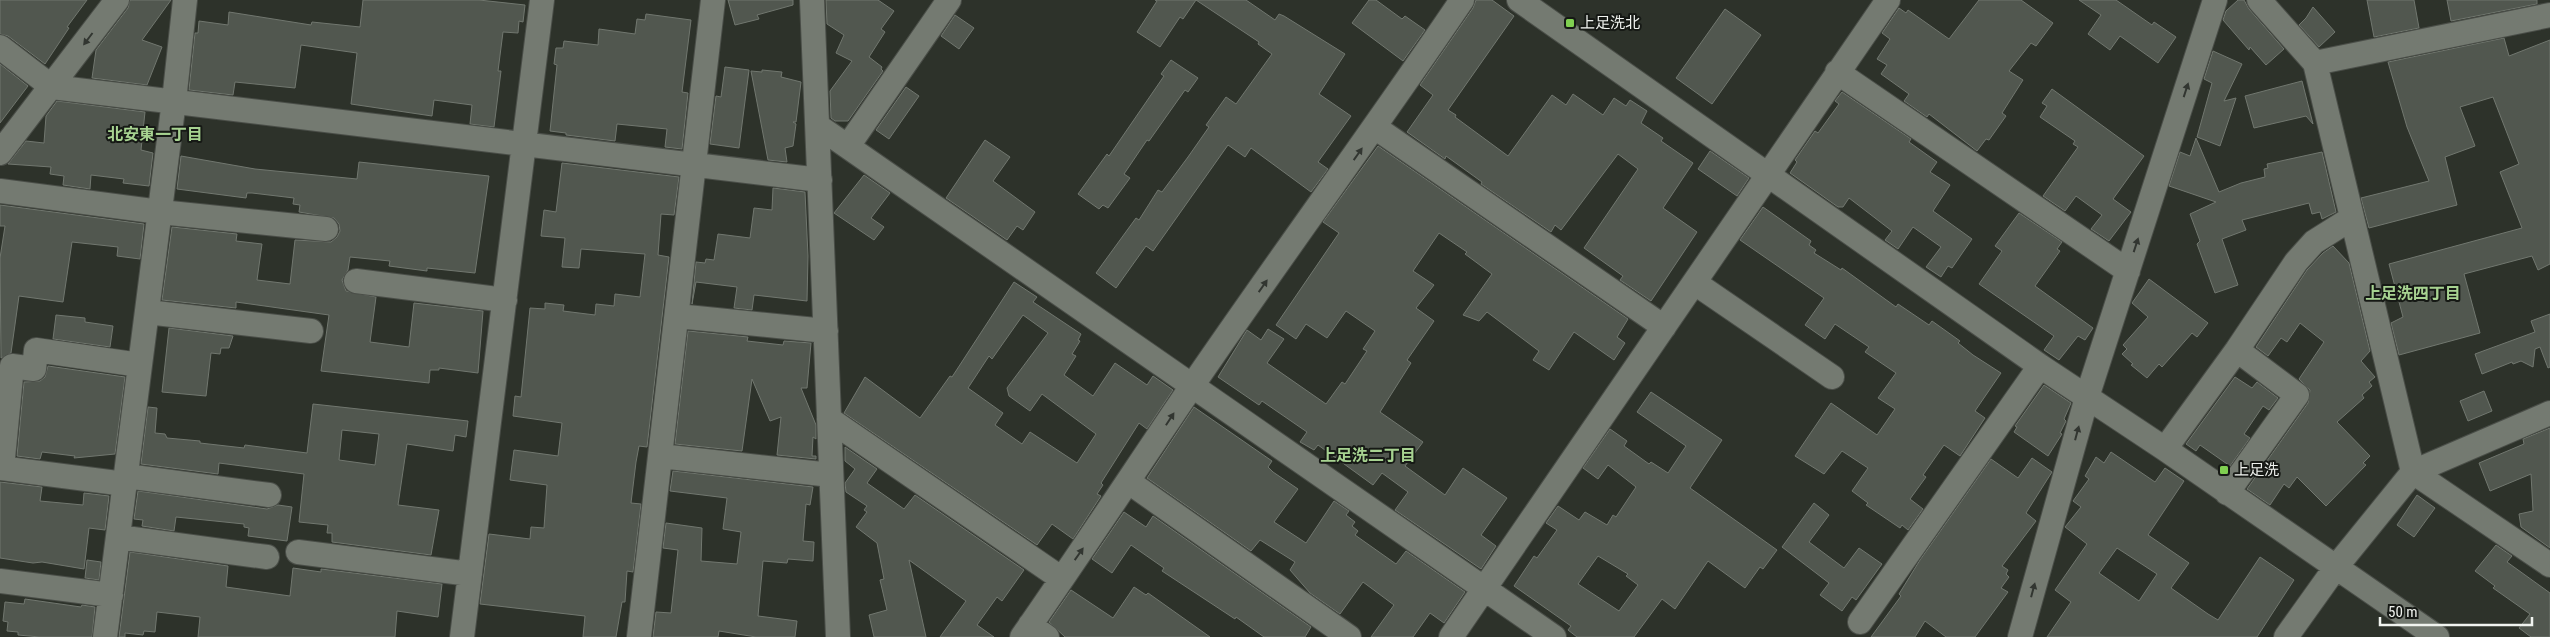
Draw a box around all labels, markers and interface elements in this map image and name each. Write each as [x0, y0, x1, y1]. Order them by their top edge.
place label: 上足洗北 [1580, 14, 1640, 32]
marker: 上足洗北 [1564, 17, 1576, 29]
one-way arrow [82, 32, 93, 45]
one-way arrow [2182, 83, 2190, 98]
district label: 北安東一丁目 [107, 125, 203, 144]
one-way arrow [1352, 147, 1362, 160]
one-way arrow [2132, 237, 2140, 252]
one-way arrow [1258, 279, 1268, 293]
district label: 上足洗四丁目 [2365, 284, 2461, 303]
one-way arrow [1166, 413, 1175, 426]
one-way arrow [2073, 426, 2081, 441]
district label: 上足洗二丁目 [1320, 446, 1416, 465]
place label: 上足洗 [2234, 461, 2279, 479]
marker: 上足洗 [2218, 464, 2230, 476]
one-way arrow [1074, 547, 1084, 561]
one-way arrow [2030, 582, 2038, 597]
scale bar [2380, 594, 2532, 626]
text: 50 m [2388, 603, 2418, 621]

